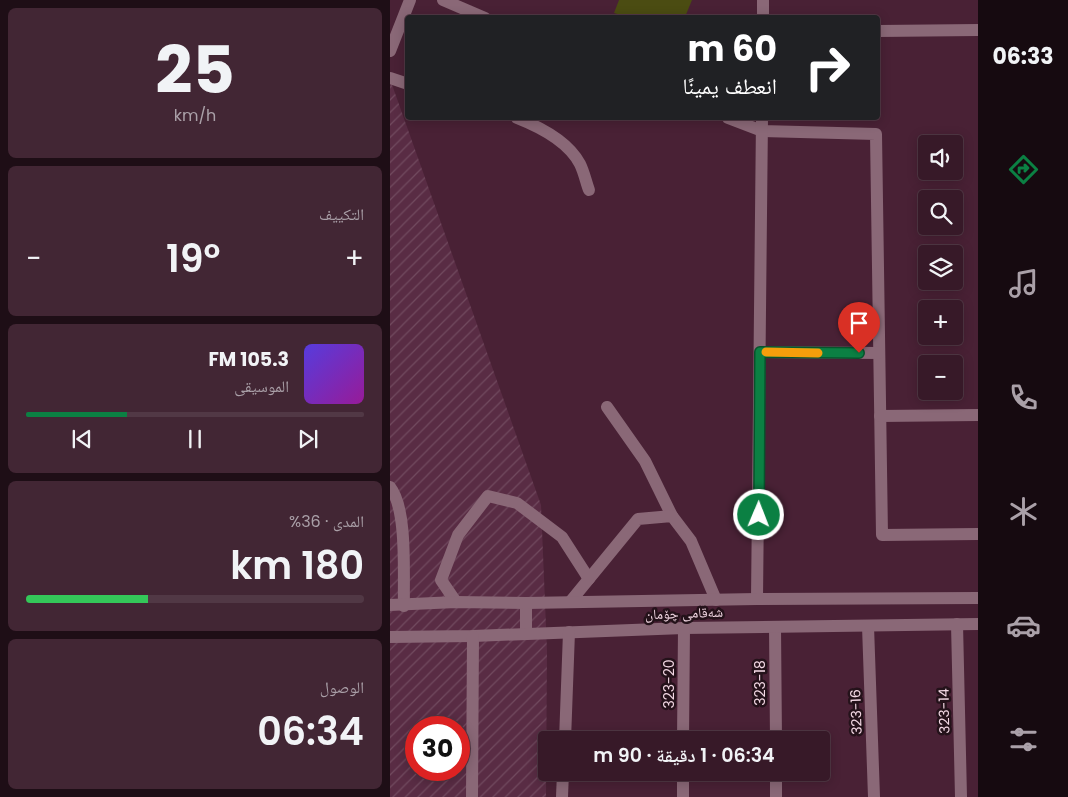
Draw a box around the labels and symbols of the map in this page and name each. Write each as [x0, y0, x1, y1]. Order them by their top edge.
pin [838, 302, 880, 353]
position arrow [732, 488, 784, 540]
street label: شەقامی چۆمان [645, 602, 723, 624]
street label: 323-20 [659, 659, 679, 709]
street label: 323-18 [750, 660, 770, 706]
street label: 323-14 [934, 688, 954, 734]
street label: 323-16 [845, 689, 867, 735]
speed limit sign: 30 [405, 716, 470, 781]

